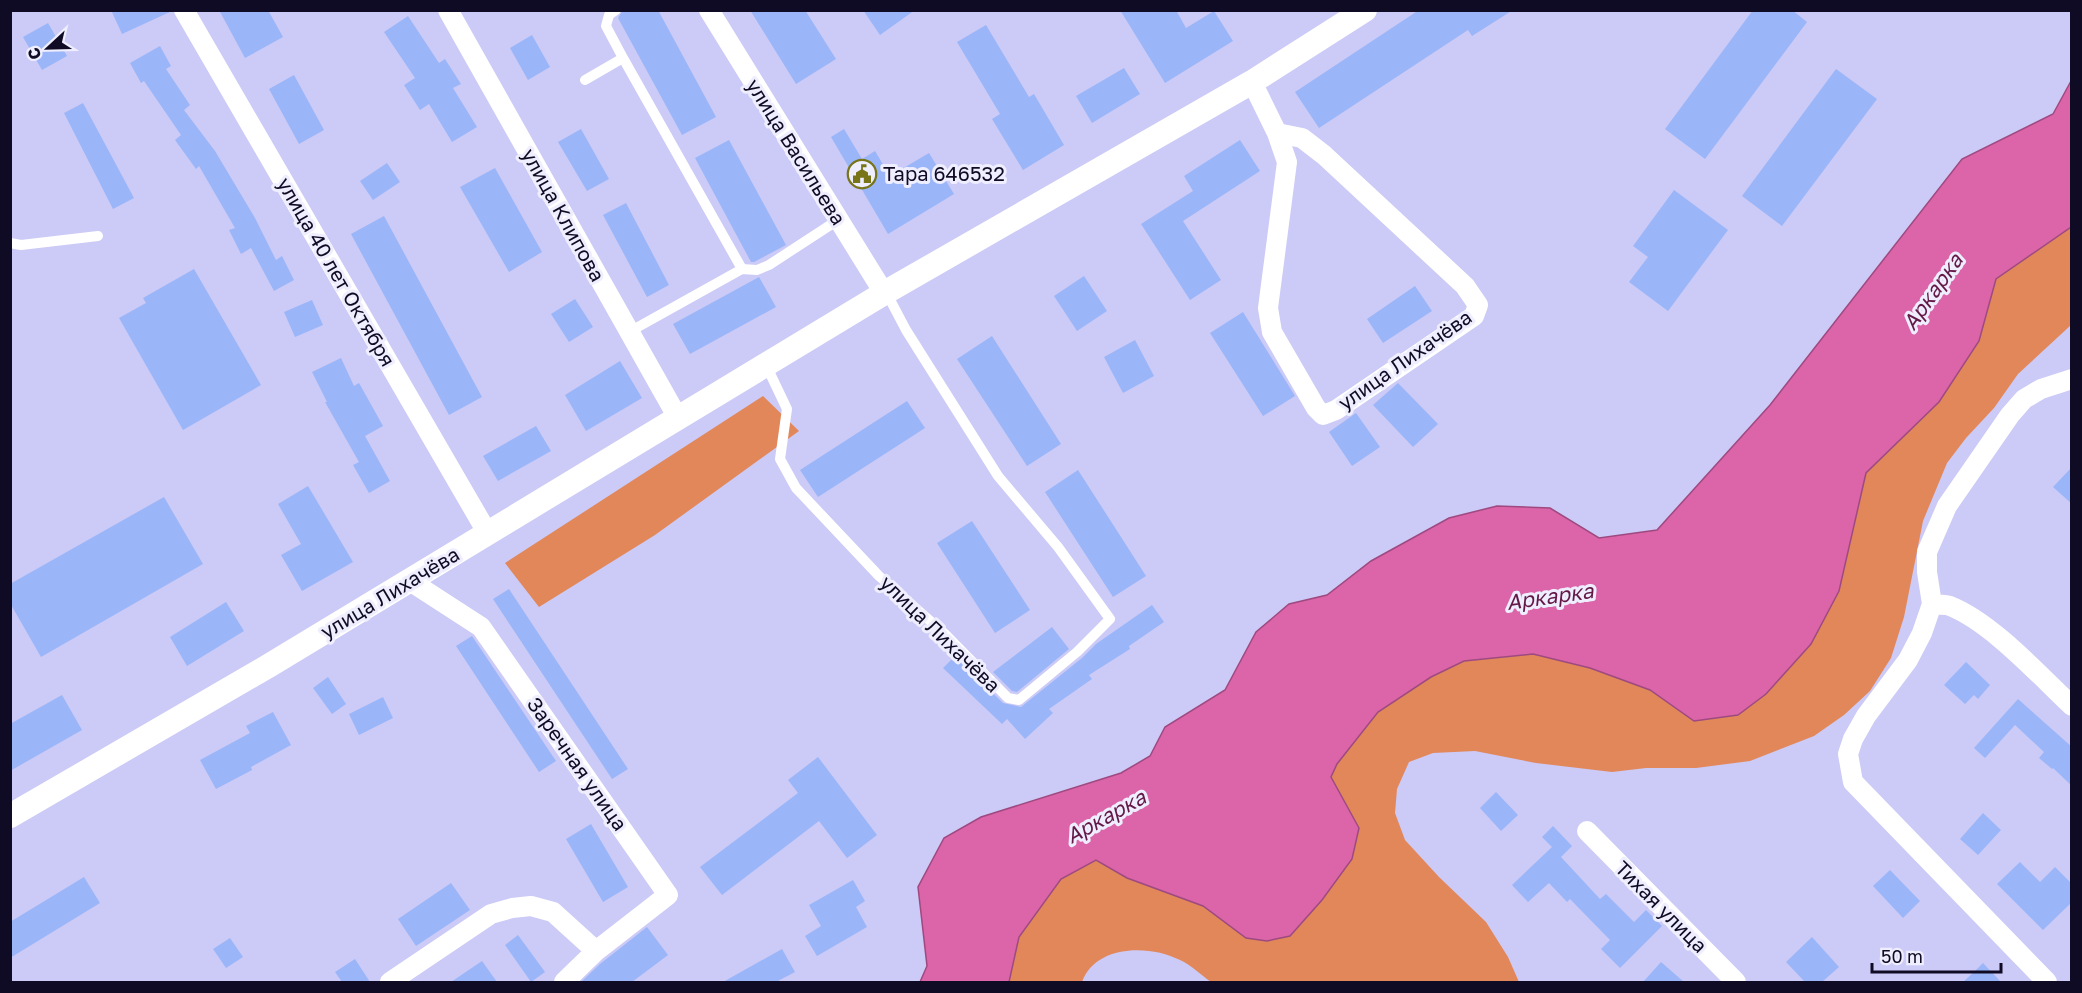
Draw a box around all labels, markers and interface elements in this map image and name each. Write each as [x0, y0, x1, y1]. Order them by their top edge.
north arrow [18, 18, 78, 78]
text: С [23, 45, 45, 63]
street label: улица Васильева [742, 74, 852, 229]
street label: улица Клипова [517, 144, 610, 285]
public building icon: Тара 646532 [846, 158, 878, 190]
place label: Тара 646532 [883, 161, 1005, 185]
street label: улица 40 лет Октября [273, 173, 401, 370]
water label: Аркарка [1896, 247, 1969, 335]
street label: улица Лихачёва [1333, 304, 1476, 414]
street label: улица Лихачёва [316, 541, 463, 643]
street label: улица Лихачёва [876, 570, 1006, 697]
water label: Аркарка [1505, 577, 1596, 615]
street label: Заречная улица [523, 692, 633, 835]
water label: Аркарка [1061, 783, 1151, 849]
street label: Тихая улица [1611, 855, 1713, 957]
scale bar [1872, 936, 2001, 974]
text: 50 m [1881, 945, 1923, 967]

